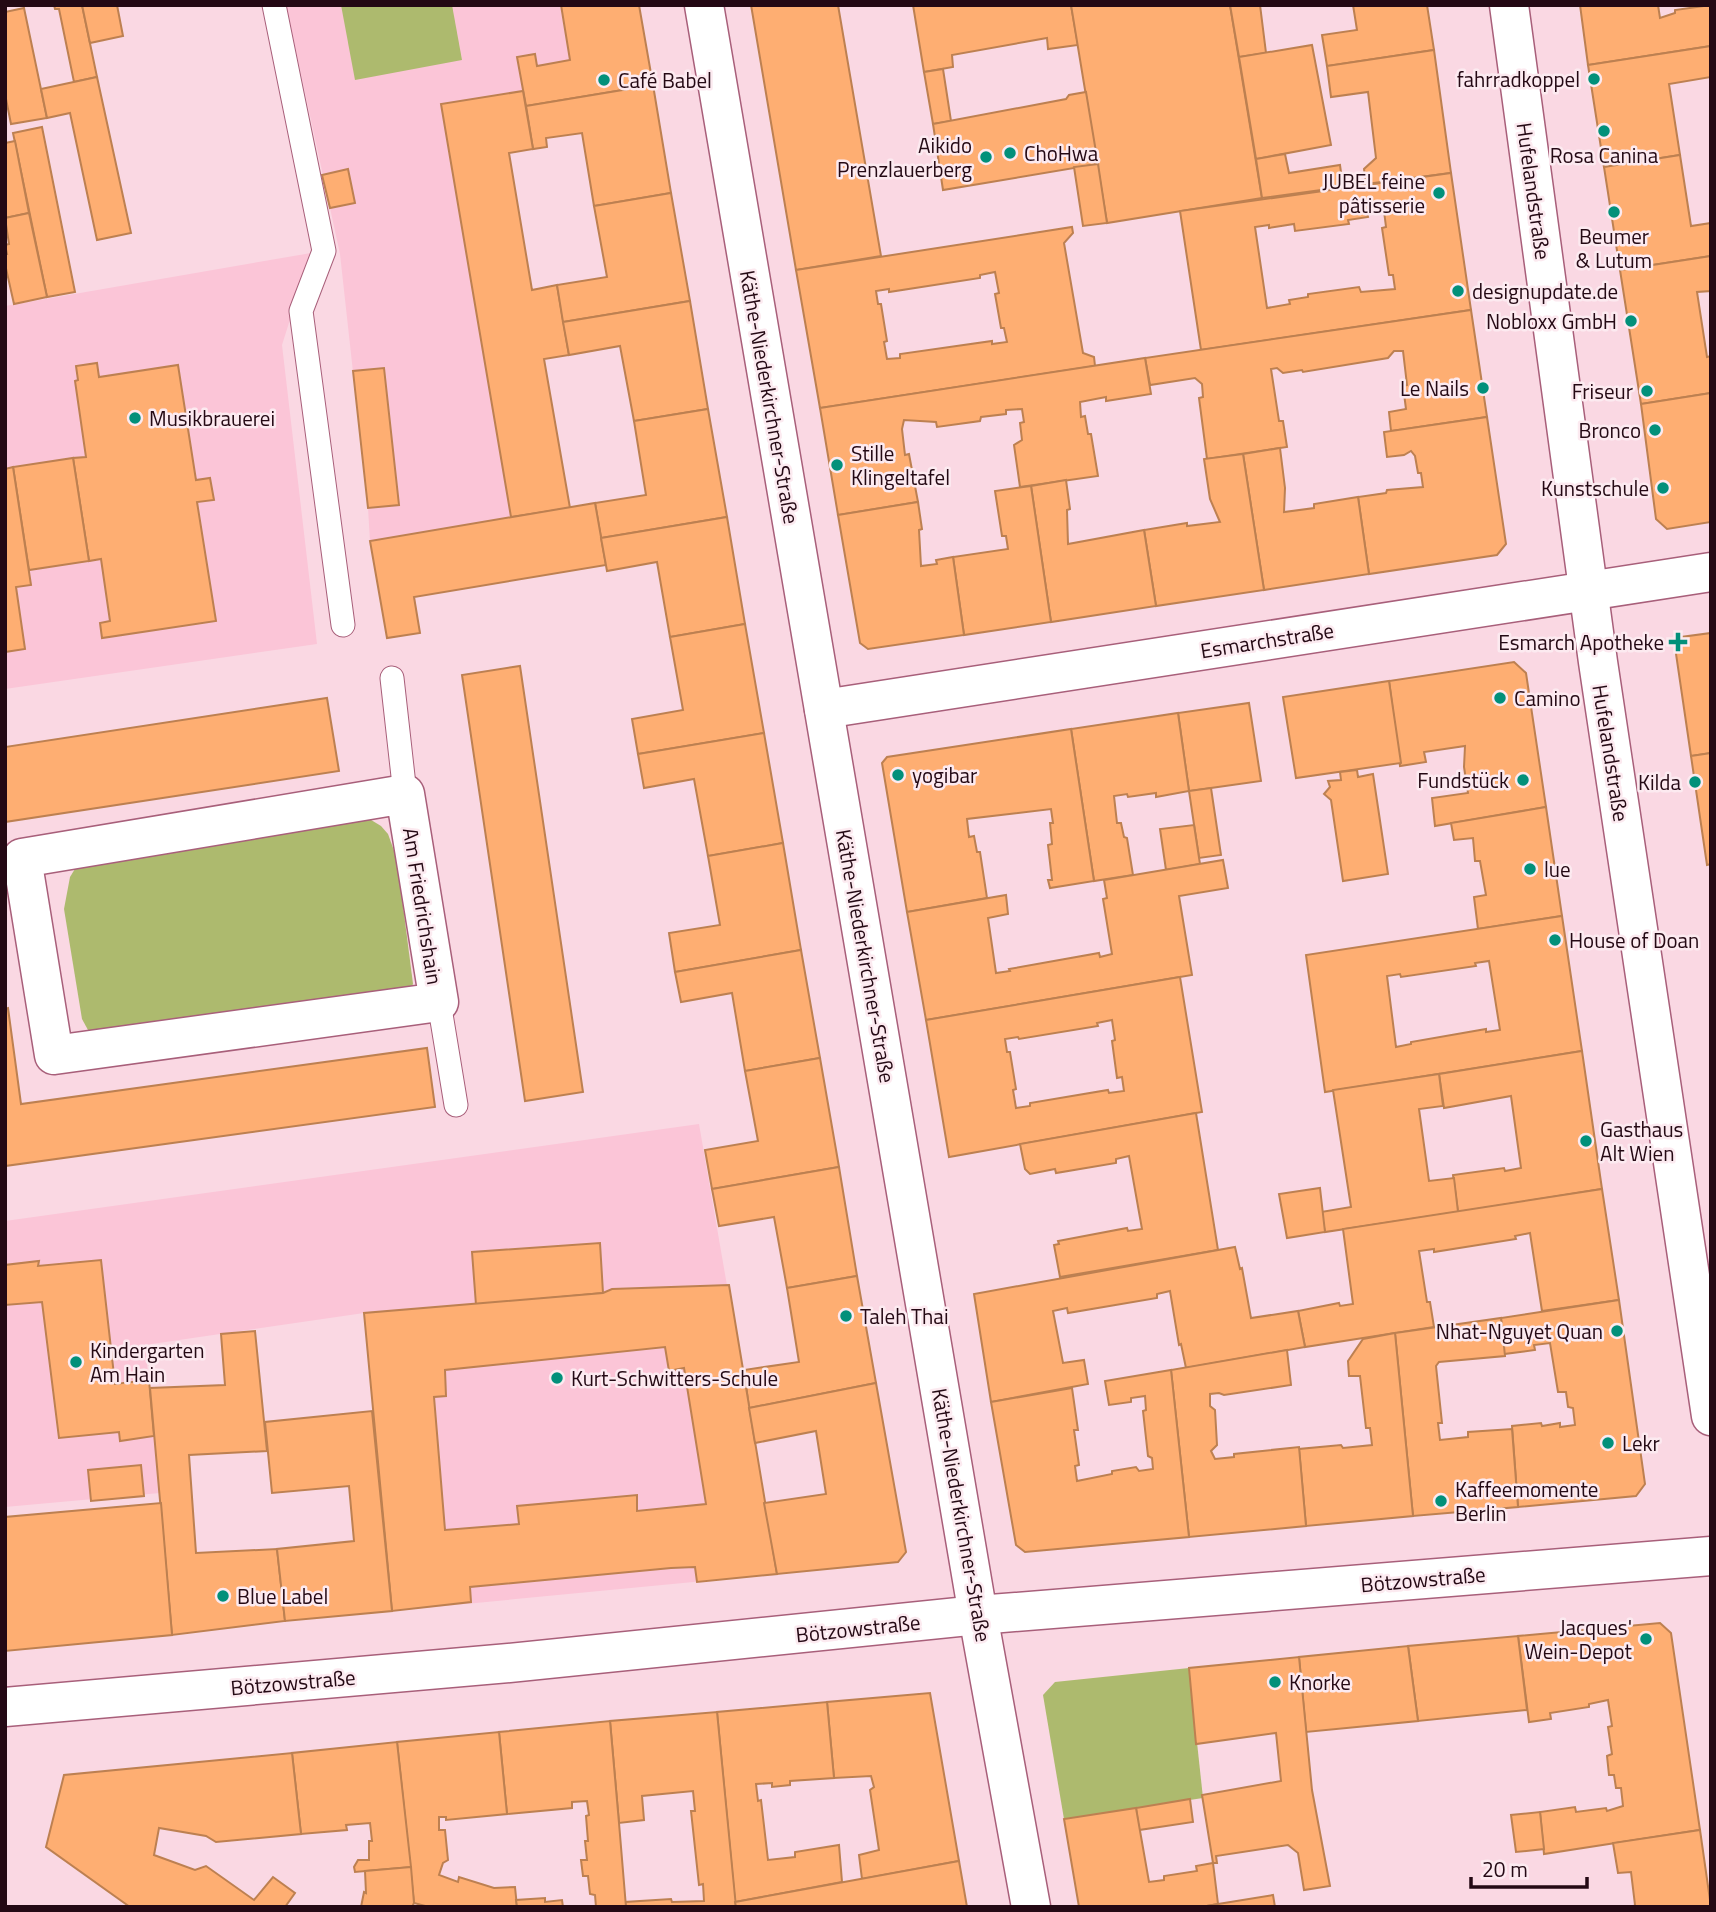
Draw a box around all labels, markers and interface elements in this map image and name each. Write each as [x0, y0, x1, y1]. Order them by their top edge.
place label: fahrradkoppel [1457, 63, 1580, 95]
place label: Café Babel [618, 64, 712, 96]
marker: fahrradkoppel [1586, 71, 1602, 87]
marker: Café Babel [596, 72, 612, 88]
street label: Hufelandstraße [1509, 120, 1559, 262]
marker: Rosa Canina [1596, 123, 1612, 139]
place label: Aikido Prenzlauerberg [837, 129, 972, 185]
place label: ChoHwa [1024, 137, 1099, 169]
place label: Rosa Canina [1550, 139, 1659, 171]
marker: ChoHwa [1002, 145, 1018, 161]
marker: Aikido Prenzlauerberg [978, 149, 994, 165]
place label: JUBEL feine pâtisserie [1322, 165, 1425, 221]
marker: JUBEL feine pâtisserie [1431, 185, 1447, 201]
marker: Beumer & Lutum [1606, 204, 1622, 220]
place label: Beumer & Lutum [1576, 220, 1652, 276]
street label: Käthe-Niederkirchner-Straße [732, 268, 808, 526]
place label: designupdate.de [1472, 275, 1618, 307]
marker: designupdate.de [1450, 283, 1466, 299]
place label: Nobloxx GmbH [1486, 305, 1617, 337]
marker: Nobloxx GmbH [1623, 313, 1639, 329]
place label: Le Nails [1400, 372, 1469, 404]
place label: Friseur [1572, 375, 1633, 407]
marker: Le Nails [1475, 380, 1491, 396]
marker: Friseur [1639, 383, 1655, 399]
place label: Musikbrauerei [149, 402, 275, 434]
marker: Musikbrauerei [127, 410, 143, 426]
place label: Bronco [1579, 414, 1641, 446]
marker: Bronco [1647, 422, 1663, 438]
place label: Stille Klingeltafel [851, 437, 950, 493]
marker: Stille Klingeltafel [829, 457, 845, 473]
place label: Kunstschule [1541, 472, 1649, 504]
marker: Kunstschule [1655, 480, 1671, 496]
street label: Esmarchstraße [1198, 614, 1336, 666]
place label: Esmarch Apotheke [1498, 626, 1664, 658]
marker: Esmarch Apotheke [1670, 634, 1686, 650]
place label: Camino [1514, 682, 1580, 714]
street label: Hufelandstraße [1584, 682, 1638, 824]
marker: Camino [1492, 690, 1508, 706]
place label: yogibar [912, 759, 977, 791]
place label: Fundstück [1417, 764, 1509, 796]
place label: Kilda [1638, 766, 1681, 798]
marker: yogibar [890, 767, 906, 783]
marker: Fundstück [1515, 772, 1531, 788]
marker: Kilda [1687, 774, 1703, 790]
street label: Am Friedrichshain [395, 825, 451, 987]
street label: Käthe-Niederkirchner-Straße [828, 827, 904, 1085]
place label: lue [1544, 853, 1571, 885]
marker: lue [1522, 861, 1538, 877]
place label: House of Doan [1569, 924, 1699, 956]
marker: House of Doan [1547, 932, 1563, 948]
place label: Gasthaus Alt Wien [1600, 1113, 1683, 1169]
marker: Gasthaus Alt Wien [1578, 1133, 1594, 1149]
place label: Taleh Thai [860, 1300, 949, 1332]
marker: Taleh Thai [838, 1308, 854, 1324]
place label: Nhat-Nguyet Quan [1436, 1315, 1603, 1347]
marker: Nhat-Nguyet Quan [1609, 1323, 1625, 1339]
place label: Kindergarten Am Hain [90, 1334, 205, 1390]
marker: Kindergarten Am Hain [68, 1354, 84, 1370]
place label: Kurt-Schwitters-Schule [571, 1362, 778, 1394]
marker: Kurt-Schwitters-Schule [549, 1370, 565, 1386]
street label: Käthe-Niederkirchner-Straße [924, 1386, 1000, 1644]
place label: Lekr [1622, 1427, 1660, 1459]
marker: Lekr [1600, 1435, 1616, 1451]
place label: Kaffeemomente Berlin [1455, 1473, 1598, 1529]
marker: Kaffeemomente Berlin [1433, 1493, 1449, 1509]
street label: Bötzowstraße [1359, 1558, 1487, 1600]
place label: Blue Label [237, 1580, 328, 1612]
marker: Blue Label [215, 1588, 231, 1604]
street label: Bötzowstraße [794, 1606, 922, 1650]
place label: Jacques' Wein-Depot [1525, 1611, 1633, 1667]
marker: Jacques' Wein-Depot [1638, 1631, 1654, 1647]
street label: Bötzowstraße [229, 1661, 357, 1703]
place label: Knorke [1289, 1666, 1351, 1698]
marker: Knorke [1267, 1674, 1283, 1690]
scale bar [1471, 1846, 1586, 1890]
text: 20 m [1482, 1853, 1528, 1885]

